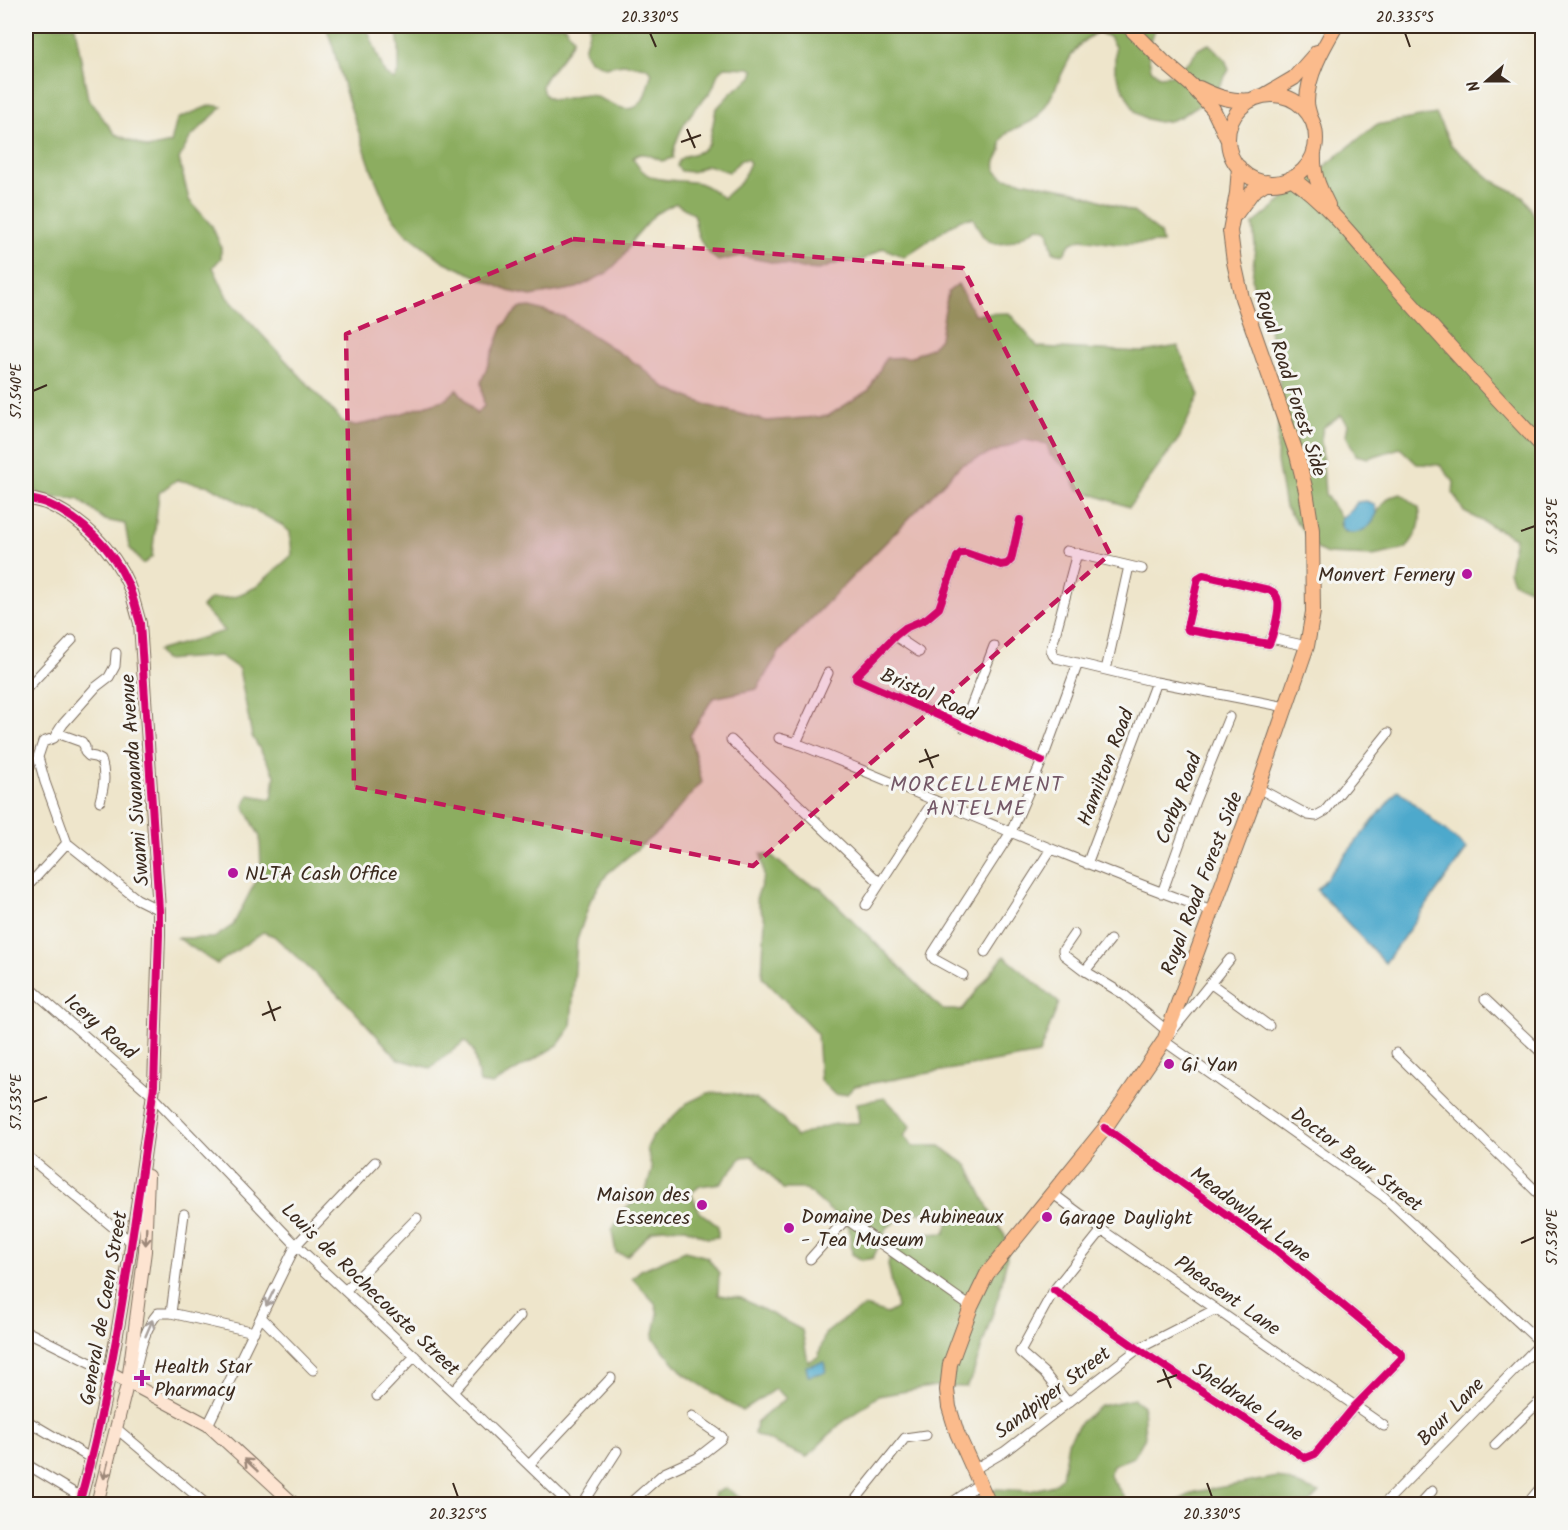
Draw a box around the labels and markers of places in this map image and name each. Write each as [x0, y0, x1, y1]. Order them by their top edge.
place label: Monvert Fernery [1318, 560, 1456, 592]
marker: Monvert Fernery [1460, 567, 1474, 581]
place label: NLTA Cash Office [245, 859, 397, 891]
marker: NLTA Cash Office [226, 866, 240, 880]
place label: Gi Yan [1181, 1050, 1238, 1082]
marker: Gi Yan [1162, 1057, 1176, 1071]
place label: Maison des Essences [596, 1180, 690, 1235]
marker: Maison des Essences [695, 1198, 709, 1212]
place label: Domaine Des Aubineaux - Tea Museum [801, 1202, 1004, 1257]
place label: Garage Daylight [1059, 1203, 1193, 1235]
marker: Garage Daylight [1040, 1210, 1054, 1224]
marker: Domaine Des Aubineaux - Tea Museum [782, 1221, 796, 1235]
place label: Health Star Pharmacy [154, 1352, 253, 1407]
marker: Health Star Pharmacy [135, 1371, 149, 1385]

